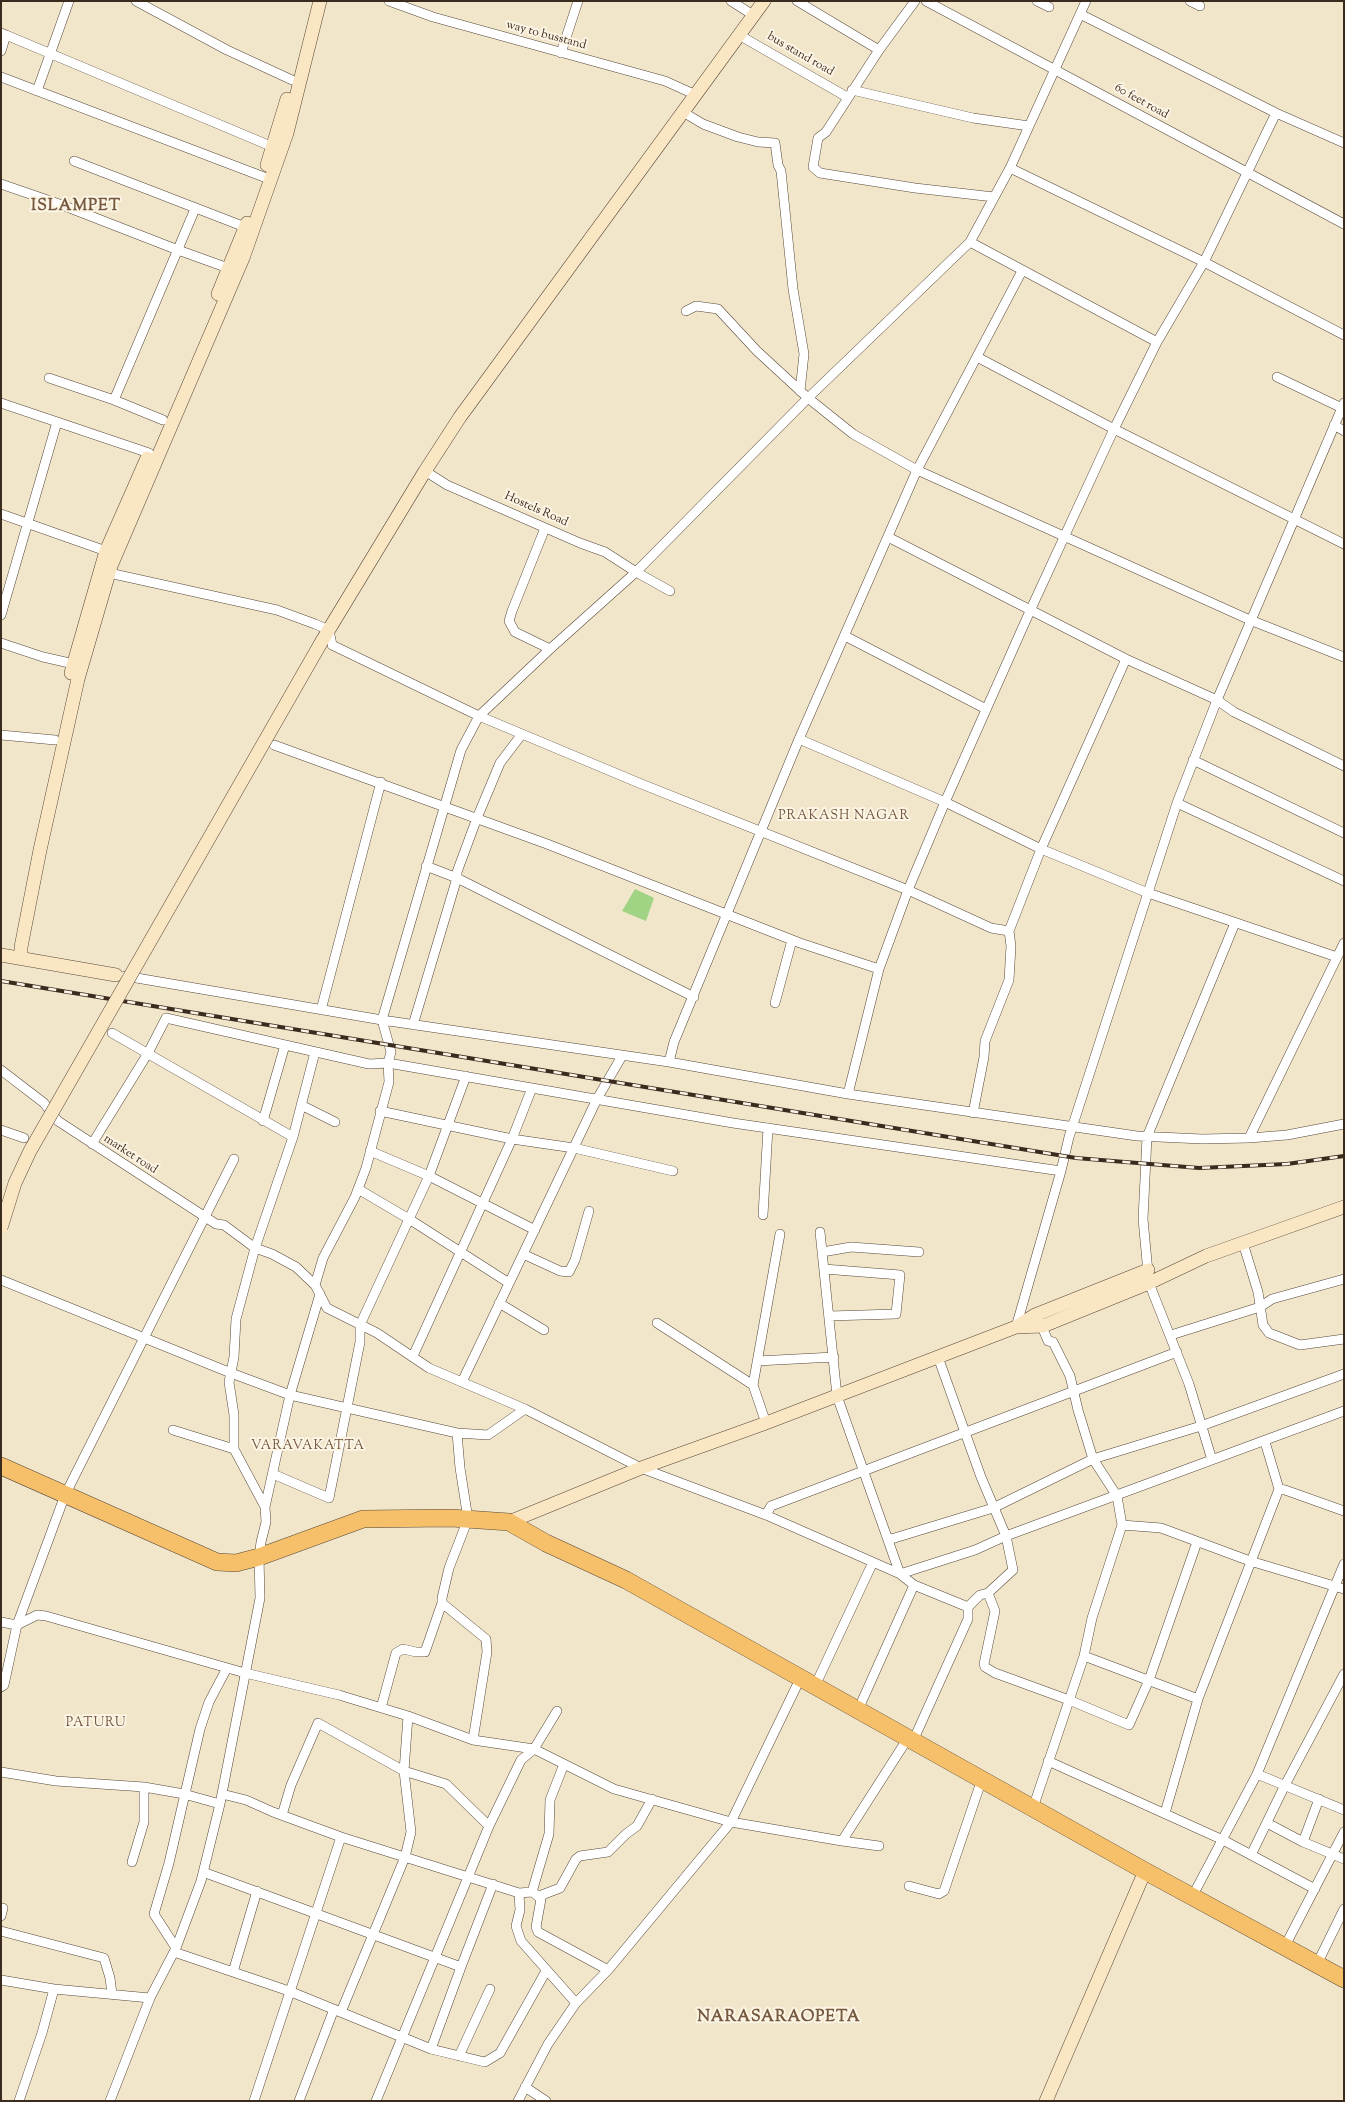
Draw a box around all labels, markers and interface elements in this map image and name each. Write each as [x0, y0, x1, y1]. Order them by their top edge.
street label: way to busstand [504, 18, 588, 54]
street label: bus stand road [764, 30, 836, 80]
street label: 60 feet road [1111, 81, 1171, 123]
district label: ISLAMPET [31, 197, 121, 217]
street label: Hostels Road [502, 490, 570, 530]
district label: PRAKASH NAGAR [778, 809, 910, 825]
street label: market road [100, 1132, 160, 1178]
district label: VARAVAKATTA [251, 1439, 365, 1455]
district label: PATURU [66, 1716, 126, 1732]
district label: NARASARAOPETA [697, 2008, 861, 2028]

